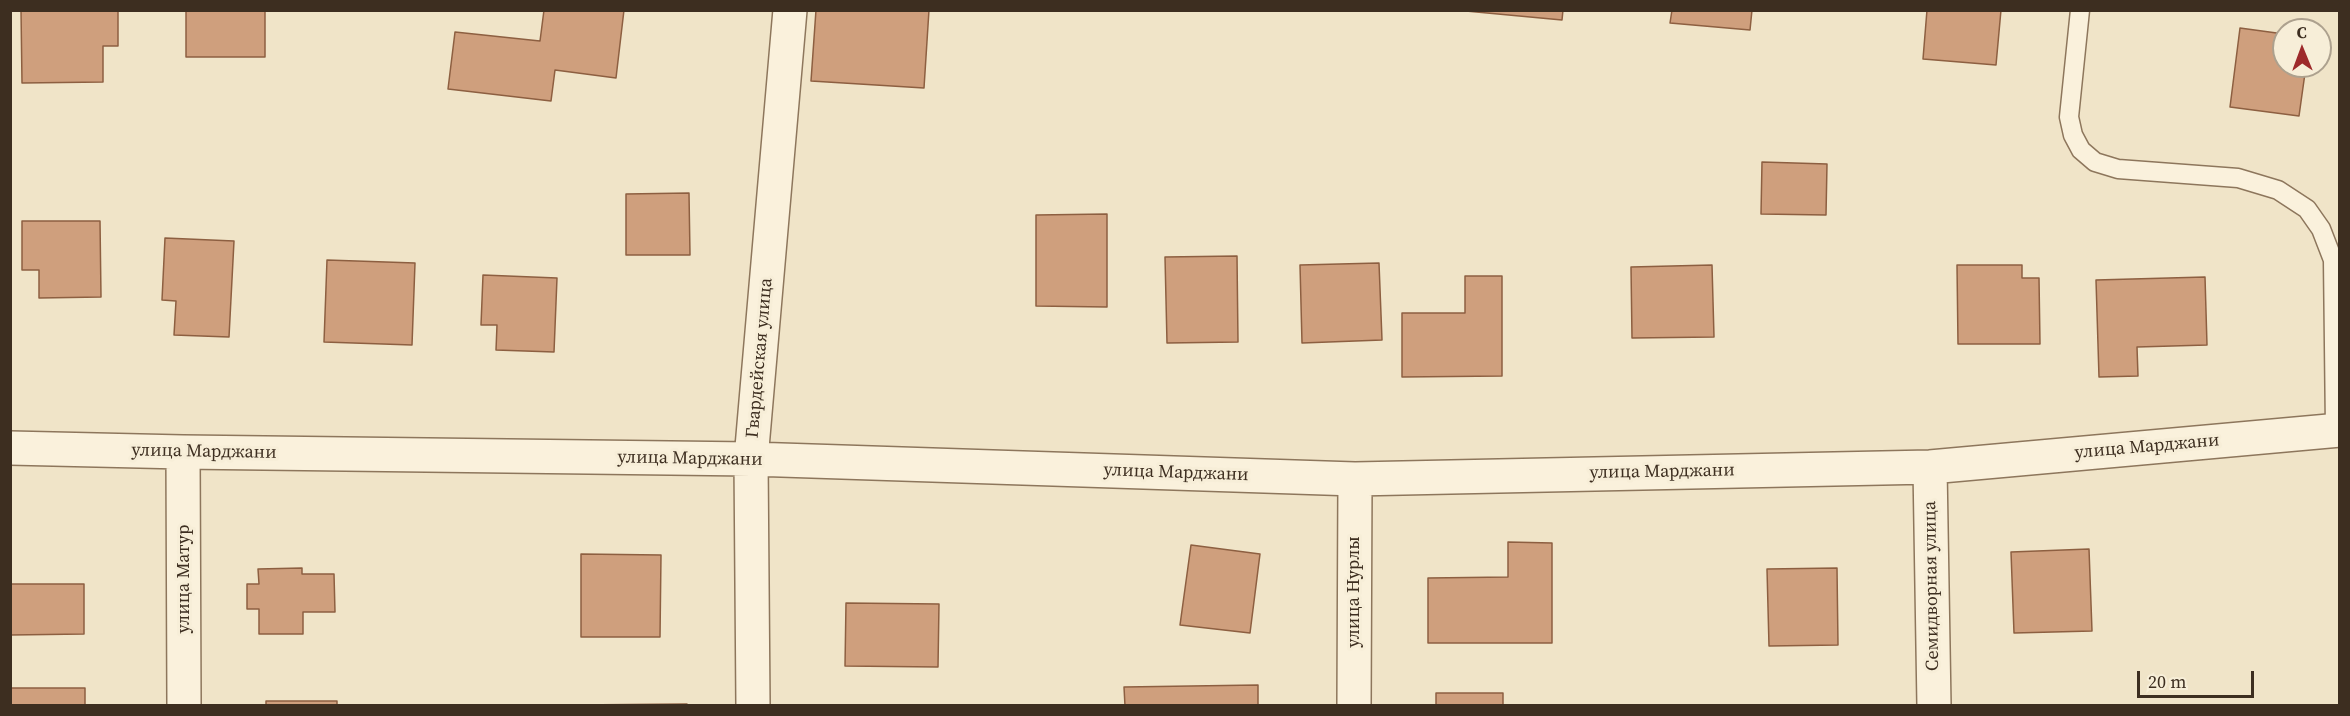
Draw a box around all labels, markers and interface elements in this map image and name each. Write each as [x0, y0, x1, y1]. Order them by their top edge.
north arrow [2272, 18, 2332, 78]
text: С [2297, 21, 2307, 43]
street label: Гвардейская улица [742, 277, 778, 439]
street label: улица Марджани [2074, 430, 2220, 464]
street label: улица Марджани [131, 440, 277, 464]
street label: улица Марджани [617, 447, 763, 471]
street label: улица Марджани [1103, 460, 1249, 486]
street label: улица Марджани [1589, 460, 1735, 484]
street label: Семидворная улица [1920, 501, 1944, 671]
street label: улица Матур [173, 525, 195, 633]
street label: улица Нурлы [1343, 536, 1365, 648]
scale bar [2140, 659, 2257, 697]
text: 20 m [2148, 669, 2186, 694]

